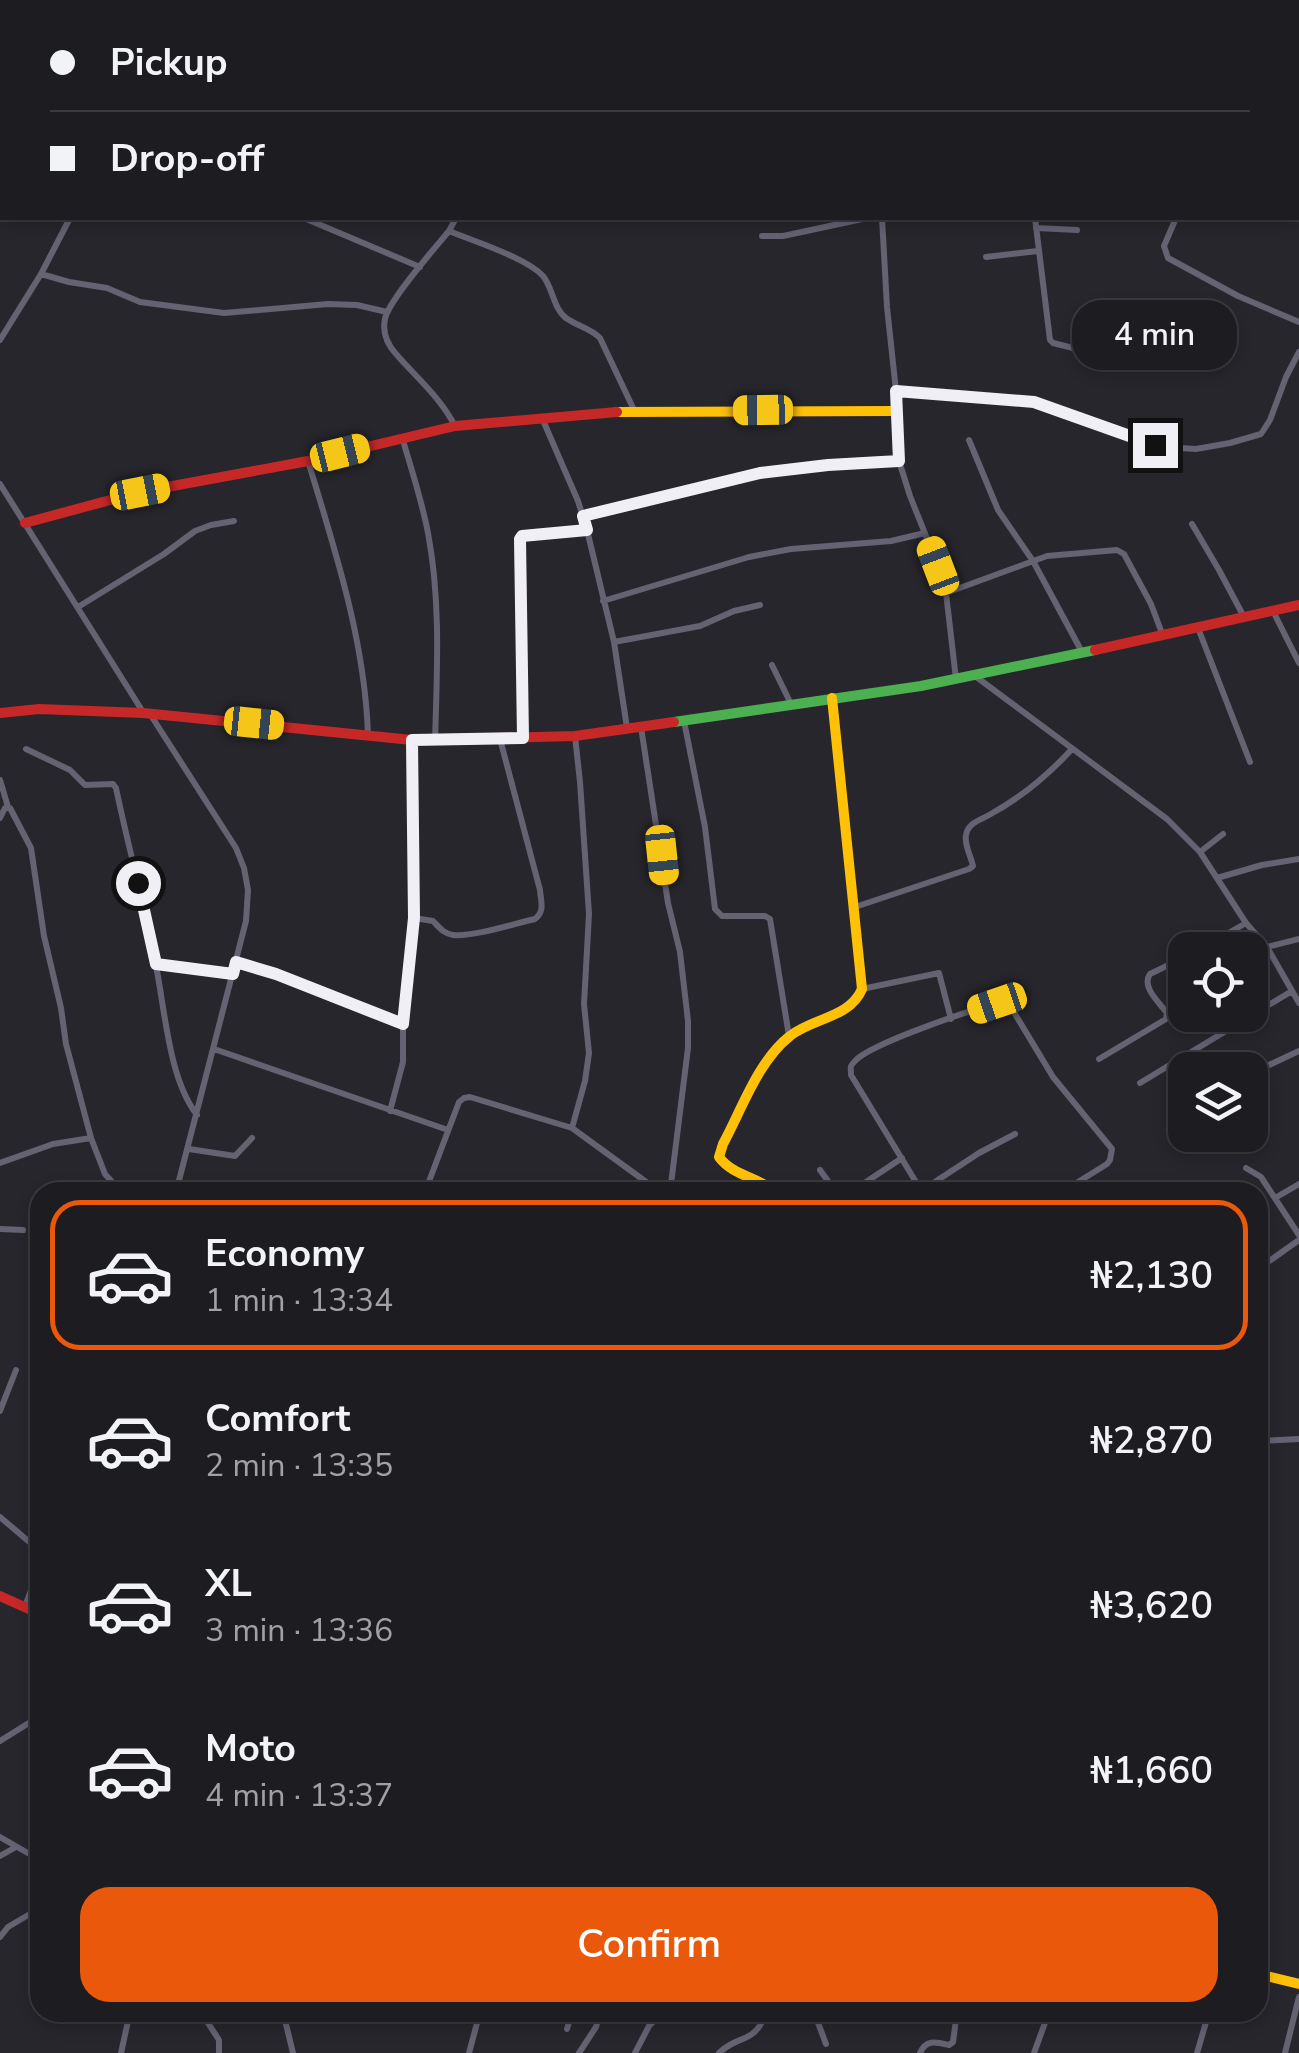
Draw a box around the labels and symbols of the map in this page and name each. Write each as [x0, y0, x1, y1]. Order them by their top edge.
callout: 4 min [1072, 300, 1238, 370]
car [733, 394, 793, 426]
route end [1133, 423, 1178, 468]
car [307, 431, 373, 475]
car [108, 472, 172, 512]
car [913, 533, 963, 599]
car [223, 705, 285, 741]
car [644, 824, 680, 886]
route start [116, 861, 161, 906]
car [964, 979, 1030, 1027]

